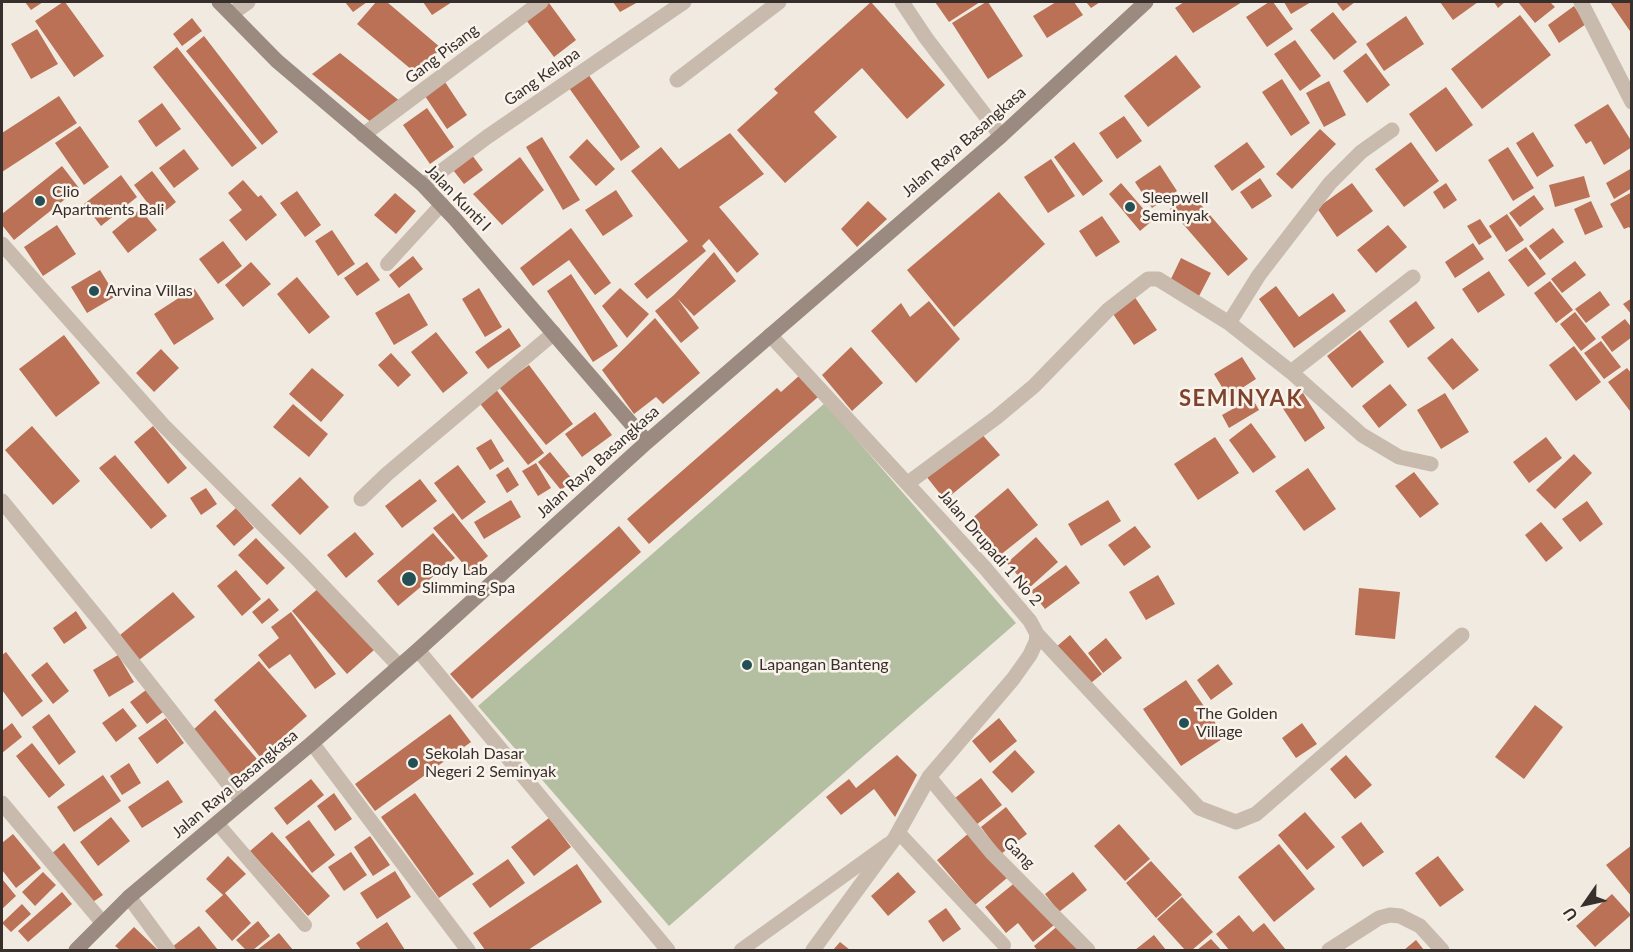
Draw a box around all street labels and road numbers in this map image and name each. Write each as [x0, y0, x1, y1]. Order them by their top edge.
street label: Gang Pisang [402, 20, 482, 88]
street label: Gang Kelapa [500, 44, 584, 110]
street label: Jalan Raya Basangkasa [898, 83, 1030, 201]
street label: Jalan Kunti I [421, 161, 495, 235]
street label: Jalan Raya Basangkasa [533, 402, 663, 522]
street label: Jalan Drupadi 1 No 2 [934, 486, 1046, 610]
street label: Jalan Raya Basangkasa [168, 726, 302, 842]
street label: Gang [999, 833, 1039, 873]

